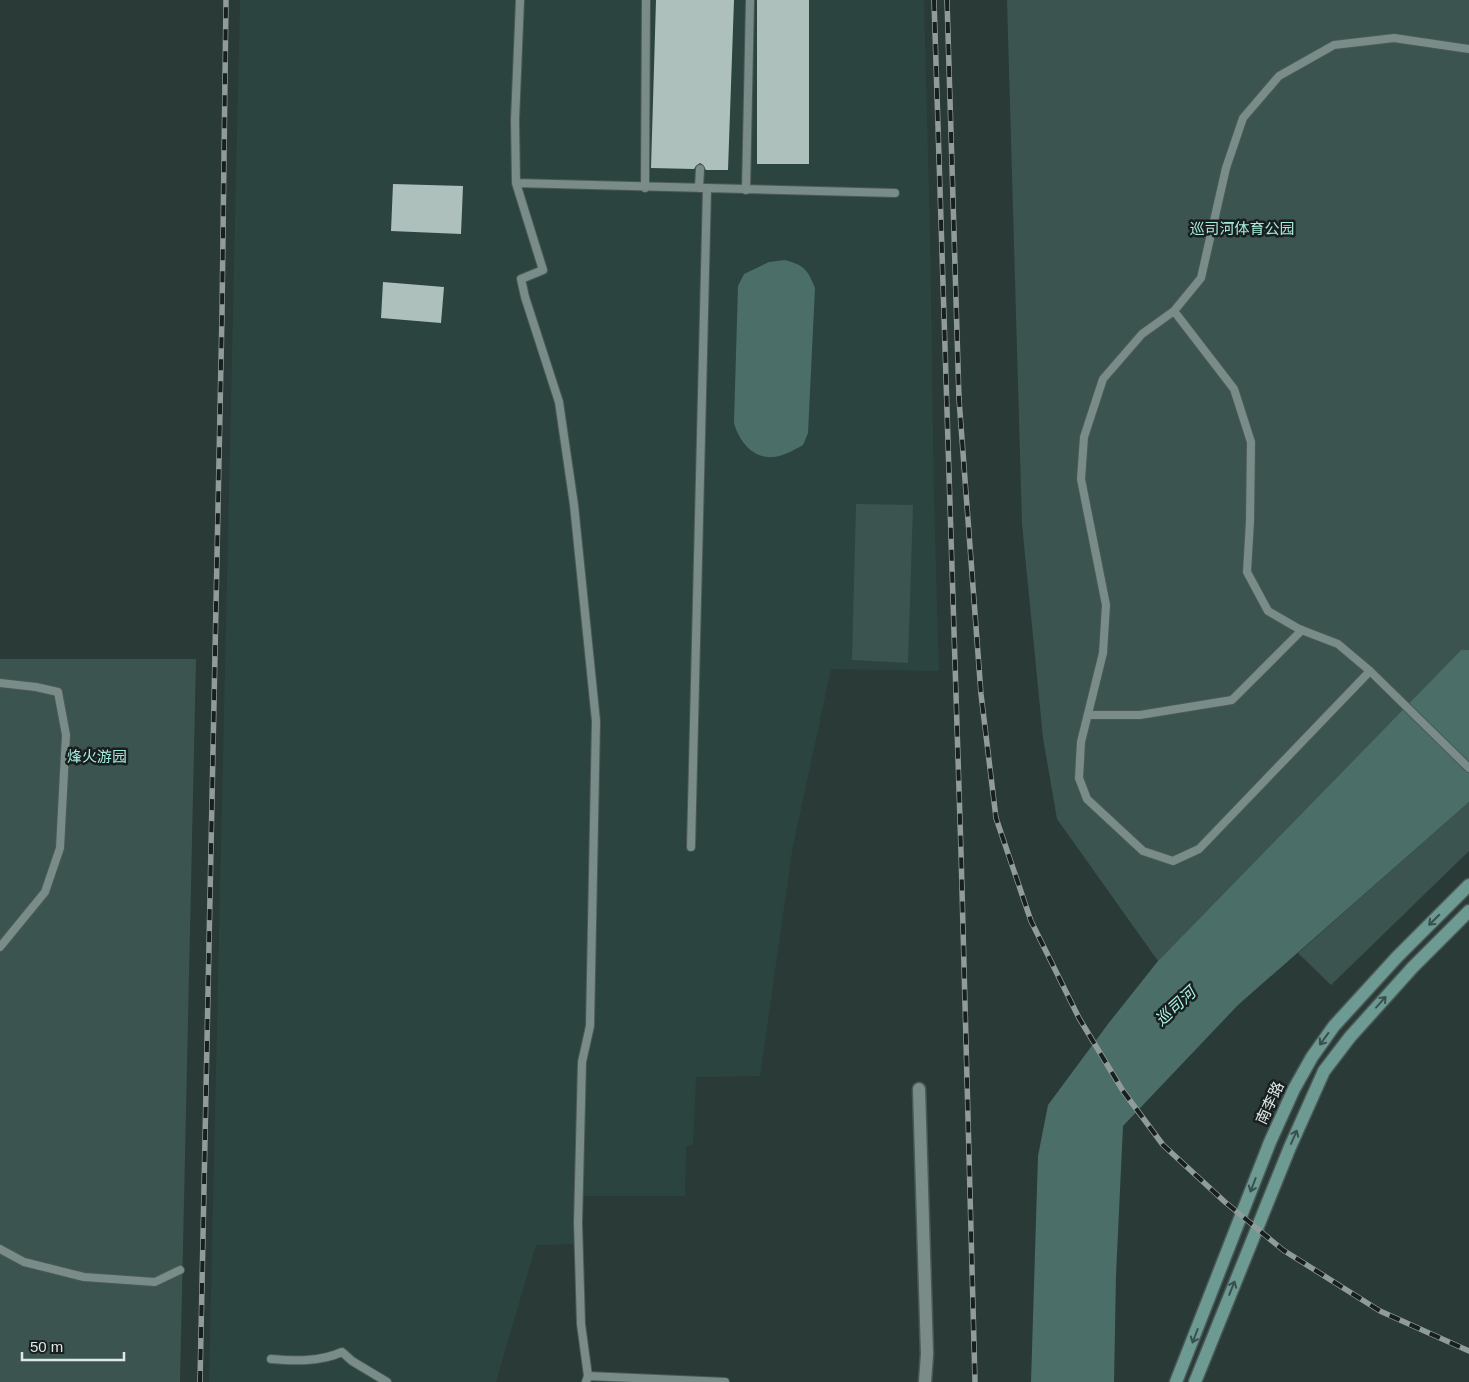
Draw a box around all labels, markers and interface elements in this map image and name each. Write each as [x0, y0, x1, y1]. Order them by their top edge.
park label: 巡司河体育公园 [1189, 220, 1295, 237]
park label: 烽火游园 [67, 748, 127, 765]
one-way arrow [1428, 914, 1441, 926]
water label: 巡司河 [1152, 982, 1201, 1029]
one-way arrow [1375, 996, 1387, 1009]
one-way arrow [1319, 1032, 1330, 1045]
street label: 南李路 [1252, 1079, 1287, 1127]
one-way arrow [1289, 1130, 1299, 1145]
one-way arrow [1248, 1177, 1257, 1192]
one-way arrow [1228, 1281, 1237, 1296]
one-way arrow [1190, 1328, 1199, 1344]
scale bar [22, 1330, 125, 1362]
text: 50 m [30, 1338, 63, 1355]

